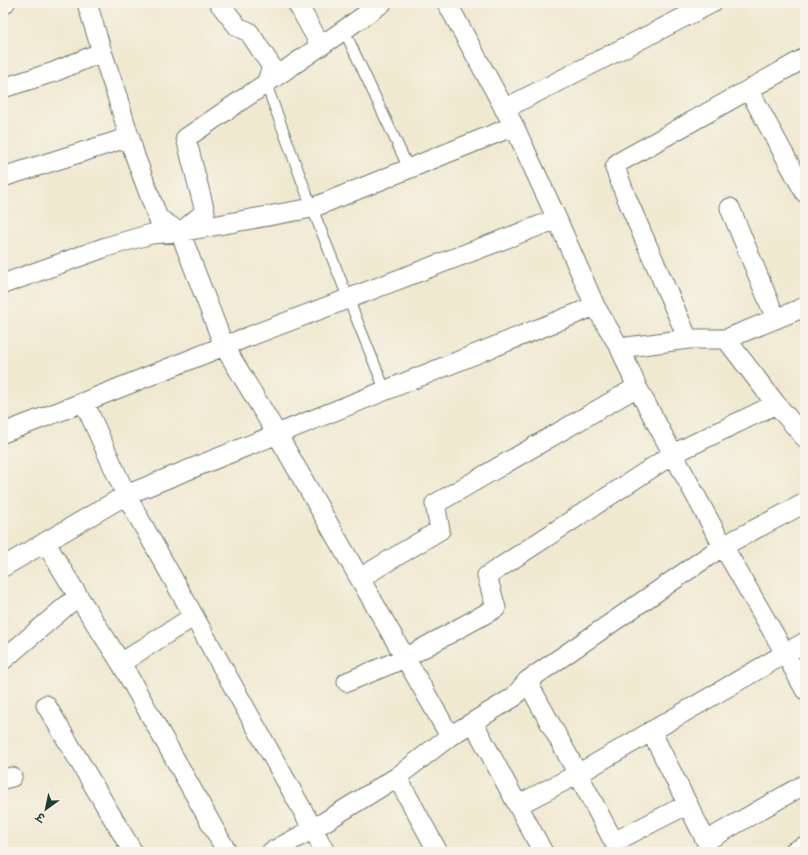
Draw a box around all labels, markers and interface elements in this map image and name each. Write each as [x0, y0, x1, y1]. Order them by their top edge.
north arrow [26, 789, 66, 829]
text: उ [32, 808, 49, 826]

